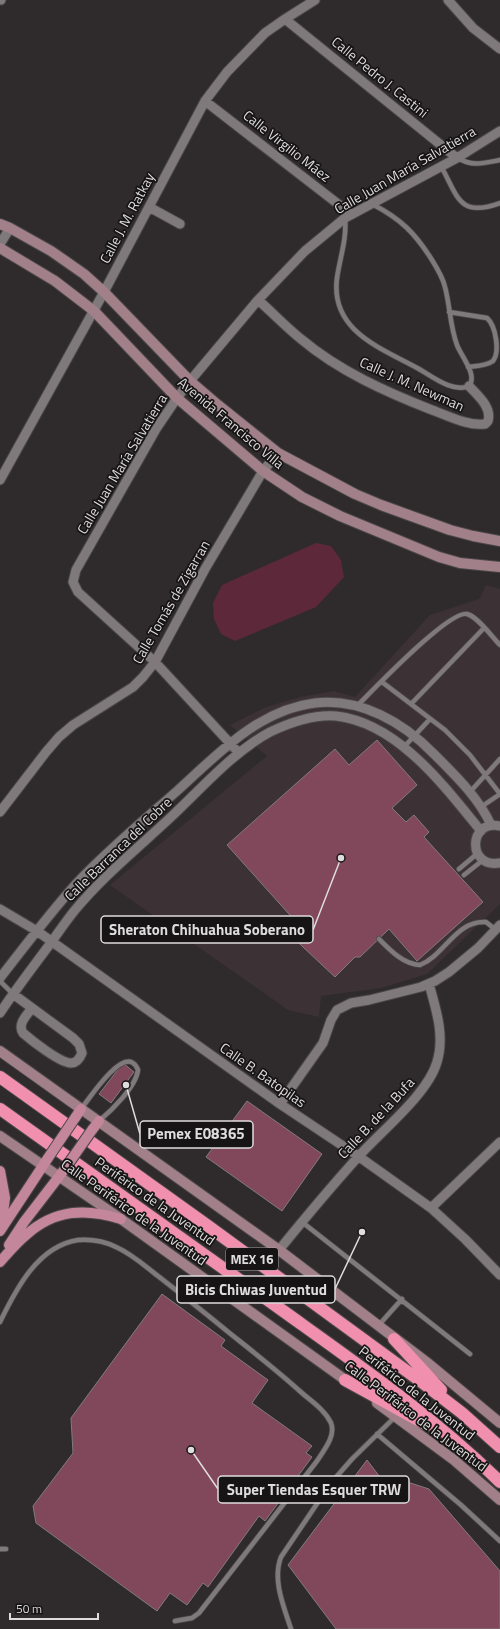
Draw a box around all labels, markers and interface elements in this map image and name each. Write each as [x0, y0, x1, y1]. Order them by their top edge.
street label: Calle Pedro J. Castini [327, 31, 433, 122]
street label: Calle Virgilio Máez [239, 105, 336, 187]
street label: Calle Juan María Salvatierra [330, 120, 479, 219]
street label: Calle J. M. Ratkay [94, 168, 159, 267]
street label: Calle J. M. Newman [357, 351, 468, 416]
street label: Avenida Francisco Villa [174, 372, 289, 473]
street label: Calle Juan María Salvatierra [71, 390, 172, 538]
street label: Calle Tomás de Zigarran [127, 536, 215, 667]
street label: Calle Barranca del Cobre [59, 792, 176, 906]
callout: Sheraton Chihuahua Soberano [101, 916, 313, 943]
text: Sheraton Chihuahua Soberano [109, 918, 305, 941]
street label: Calle B. Batopilas [216, 1037, 311, 1112]
street label: Calle B. de la Bufa [332, 1072, 419, 1163]
callout: Pemex E08365 [140, 1121, 253, 1148]
text: Pemex E08365 [147, 1122, 245, 1145]
street label: Periférico de la Juventud [91, 1151, 220, 1250]
street label: Calle Periférico de la Juventud [57, 1153, 211, 1270]
road number: MEX 16 [226, 1248, 278, 1270]
callout: Bicis Chiwas Juventud [177, 1276, 335, 1303]
text: Bicis Chiwas Juventud [185, 1278, 327, 1301]
street label: Periférico de la Juventud [355, 1340, 480, 1445]
street label: Calle Periférico de la Juventud [341, 1355, 492, 1476]
callout: Super Tiendas Esquer TRW [218, 1476, 409, 1503]
text: Super Tiendas Esquer TRW [227, 1478, 401, 1501]
scale bar [10, 1595, 98, 1621]
text: 50 m [16, 1599, 42, 1618]

